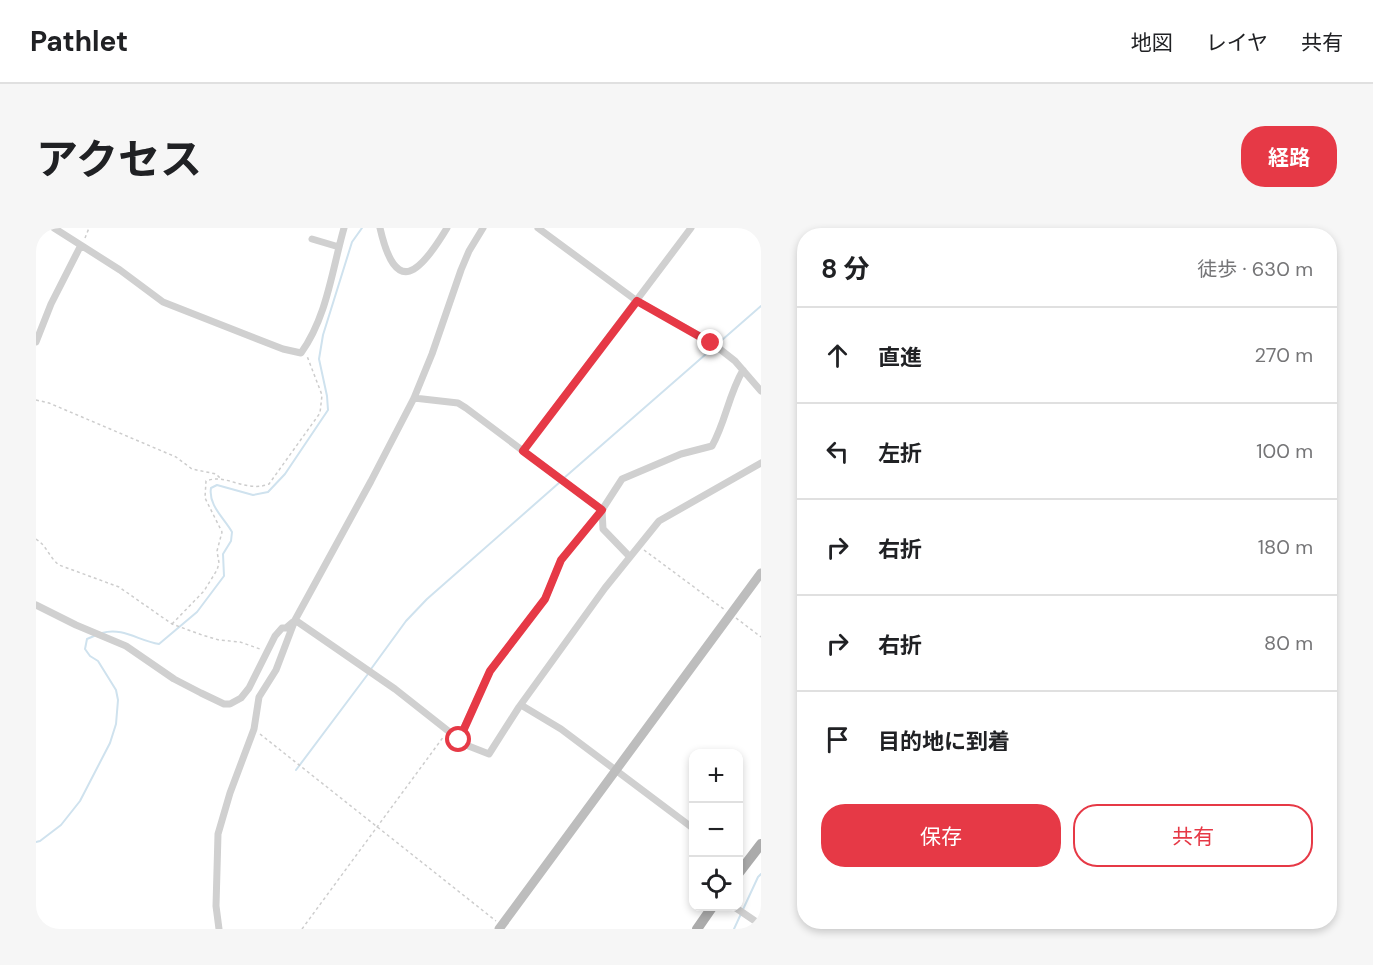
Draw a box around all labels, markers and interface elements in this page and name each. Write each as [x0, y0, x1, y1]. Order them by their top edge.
text: Pathlet [30, 23, 128, 60]
text: 地図 [1131, 29, 1173, 57]
text: レイヤ [1206, 29, 1268, 57]
text: 共有 [1301, 29, 1343, 57]
button: 経路 [1241, 126, 1337, 187]
text: アクセス [36, 132, 202, 187]
text: 8 分 [821, 252, 870, 286]
text: 徒歩 · 630 m [1197, 256, 1313, 282]
route end [697, 329, 723, 355]
icon: ahead [821, 339, 854, 372]
text: 270 m [1255, 342, 1313, 368]
text: 直進 [878, 343, 922, 372]
icon: left [821, 435, 854, 468]
text: 100 m [1256, 438, 1313, 464]
text: 左折 [878, 439, 922, 468]
icon: right [821, 531, 854, 564]
text: 180 m [1258, 534, 1313, 560]
text: 右折 [878, 535, 922, 564]
icon: right [821, 627, 854, 660]
text: 80 m [1264, 630, 1313, 656]
text: 右折 [878, 631, 922, 660]
icon: arrive [821, 723, 854, 756]
route start [445, 726, 471, 752]
text: 目的地に到着 [878, 727, 1010, 756]
map controls [689, 749, 743, 911]
button: + [689, 749, 743, 803]
button: − [689, 803, 743, 857]
button: 保存 [821, 804, 1061, 867]
button: 共有 [1073, 804, 1313, 867]
button: locate [689, 857, 743, 911]

